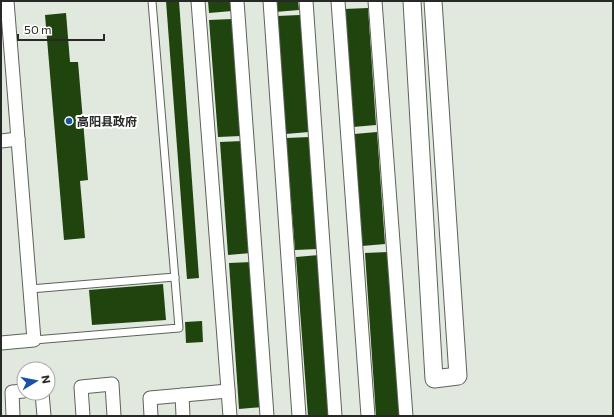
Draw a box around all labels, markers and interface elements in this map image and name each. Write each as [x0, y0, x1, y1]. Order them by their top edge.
scale bar [18, 16, 104, 42]
text: 50 m [24, 22, 52, 36]
place label: 高阳县政府 [77, 114, 137, 128]
marker: 高阳县政府 [64, 116, 74, 126]
north arrow [16, 361, 56, 401]
text: N [39, 374, 53, 384]

